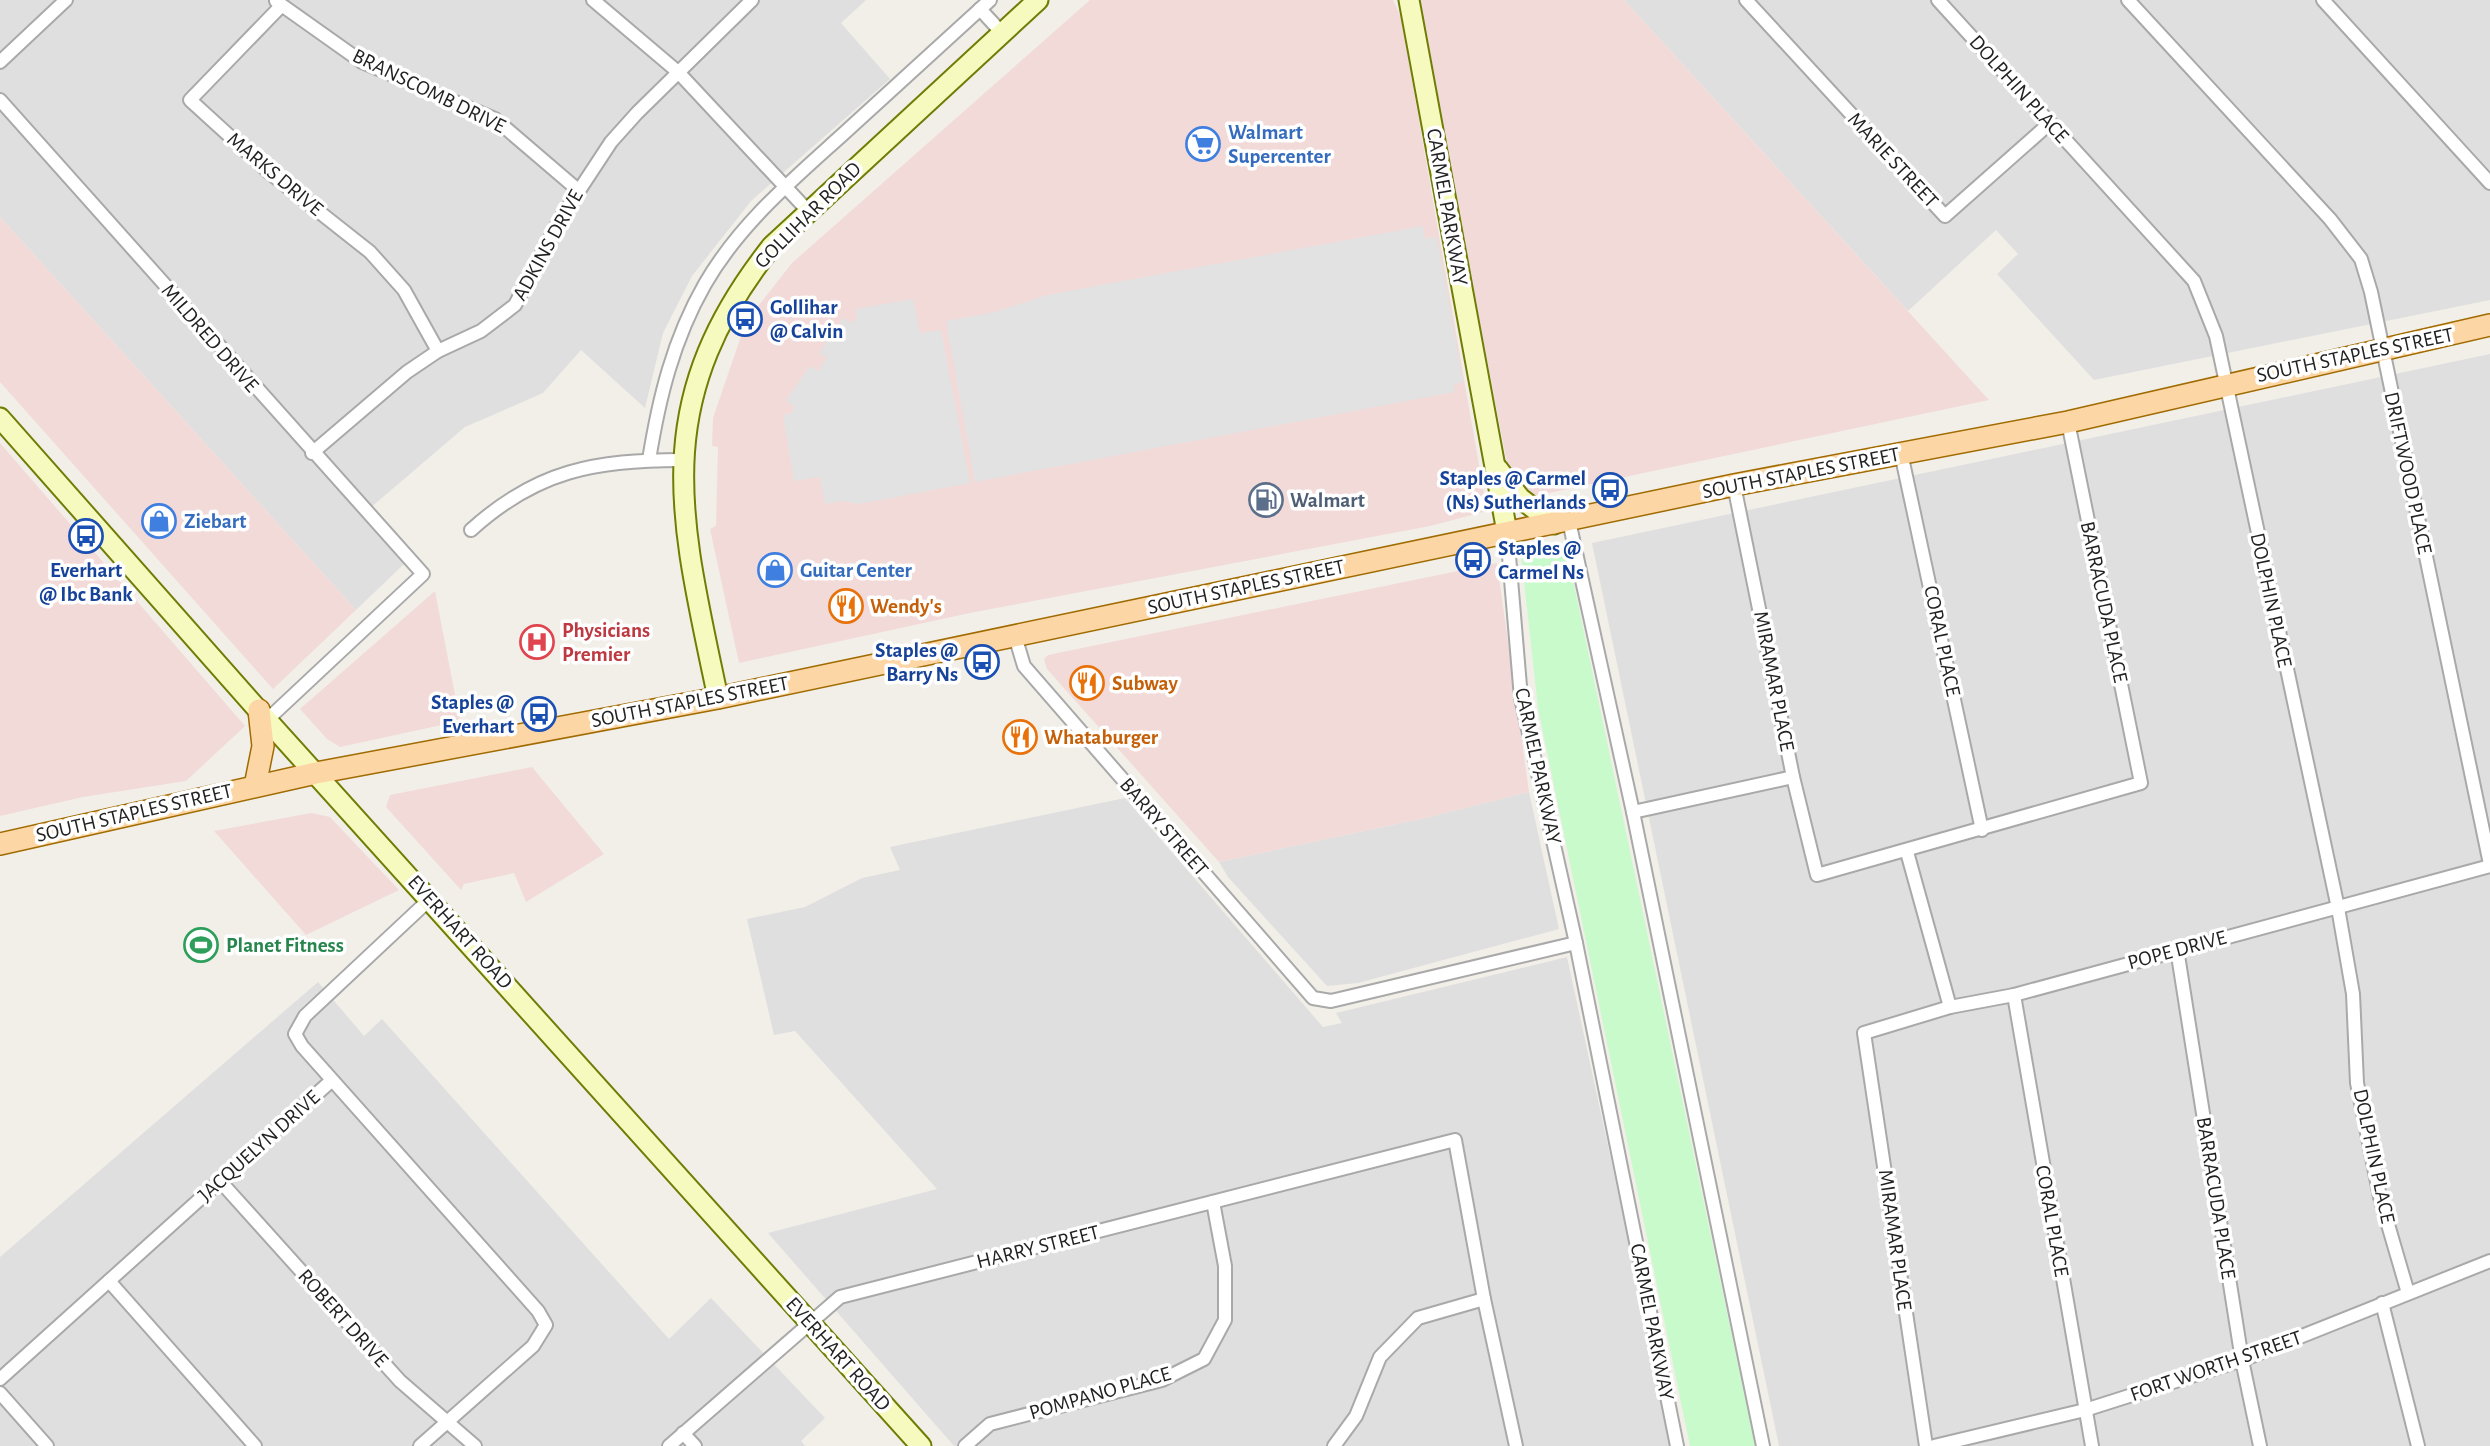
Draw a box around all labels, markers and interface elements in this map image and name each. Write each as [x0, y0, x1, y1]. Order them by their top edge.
street label: DOLPHIN PLACE [1965, 31, 2073, 147]
street label: BRANSCOMB DRIVE [349, 45, 509, 137]
street label: MARIE STREET [1844, 108, 1942, 212]
place label: Walmart Supercenter [1228, 122, 1331, 167]
supermarket icon: Walmart Supercenter [1184, 125, 1222, 163]
street label: CARMEL PARKWAY [1423, 127, 1471, 287]
street label: MARKS DRIVE [223, 128, 327, 220]
street label: GOLLIHAR ROAD [751, 158, 865, 272]
street label: ADKINS DRIVE [509, 186, 587, 304]
street label: MILDRED DRIVE [158, 280, 262, 396]
place label: Gollihar @ Calvin [770, 297, 843, 342]
bus stop icon: Gollihar @ Calvin [726, 300, 764, 338]
street label: SOUTH STAPLES STREET [2255, 324, 2455, 386]
street label: DRIFTWOOD PLACE [2381, 390, 2435, 556]
street label: SOUTH STAPLES STREET [1701, 444, 1901, 502]
place label: Staples @ Carmel (Ns) Sutherlands [1439, 468, 1586, 513]
bus stop icon: Staples @ Carmel (Ns) Sutherlands [1591, 471, 1629, 509]
fuel station icon: Walmart [1247, 481, 1285, 519]
place label: Walmart [1290, 490, 1365, 511]
shop icon: Ziebart [140, 502, 178, 540]
place label: Ziebart [184, 511, 246, 532]
bus stop icon: Everhart @ Ibc Bank [67, 517, 105, 555]
street label: BARRACUDA PLACE [2077, 520, 2131, 684]
street label: DOLPHIN PLACE [2246, 531, 2296, 669]
place label: Staples @ Carmel Ns [1498, 538, 1584, 583]
bus stop icon: Staples @ Carmel Ns [1454, 541, 1492, 579]
shop icon: Guitar Center [756, 551, 794, 589]
street label: SOUTH STAPLES STREET [1146, 556, 1346, 618]
place label: Everhart @ Ibc Bank [39, 560, 133, 605]
place label: Guitar Center [800, 560, 913, 581]
street label: CORAL PLACE [1920, 584, 1964, 698]
restaurant icon: Wendy's [827, 587, 865, 625]
place label: Wendy's [870, 596, 942, 617]
street label: MIRAMAR PLACE [1750, 609, 1798, 753]
place label: Physicians Premier [562, 620, 650, 665]
hospital icon: Physicians Premier [518, 623, 556, 661]
place label: Staples @ Barry Ns [875, 640, 958, 685]
bus stop icon: Staples @ Barry Ns [963, 643, 1001, 681]
restaurant icon: Subway [1068, 664, 1106, 702]
street label: SOUTH STAPLES STREET [590, 673, 790, 731]
place label: Subway [1112, 673, 1178, 694]
street label: CARMEL PARKWAY [1511, 686, 1565, 846]
place label: Staples @ Everhart [431, 692, 514, 737]
bus stop icon: Staples @ Everhart [520, 695, 558, 733]
restaurant icon: Whataburger [1001, 718, 1039, 756]
place label: Whataburger [1044, 727, 1159, 748]
street label: BARRY STREET [1116, 774, 1212, 880]
street label: SOUTH STAPLES STREET [34, 780, 234, 846]
street label: EVERHART ROAD [404, 871, 516, 993]
sports icon: Planet Fitness [182, 926, 220, 964]
street label: POPE DRIVE [2125, 927, 2229, 973]
place label: Planet Fitness [226, 935, 344, 956]
street label: JACQUELYN DRIVE [194, 1086, 324, 1206]
street label: DOLPHIN PLACE [2349, 1087, 2399, 1225]
street label: BARRACUDA PLACE [2193, 1115, 2239, 1281]
street label: CORAL PLACE [2032, 1164, 2072, 1278]
street label: MIRAMAR PLACE [1875, 1168, 1915, 1312]
street label: HARRY STREET [974, 1222, 1102, 1272]
street label: CARMEL PARKWAY [1626, 1242, 1678, 1402]
street label: ROBERT DRIVE [294, 1265, 392, 1371]
street label: EVERHART ROAD [782, 1293, 894, 1415]
street label: FORT WORTH STREET [2128, 1327, 2304, 1405]
street label: POMPANO PLACE [1027, 1363, 1173, 1423]

